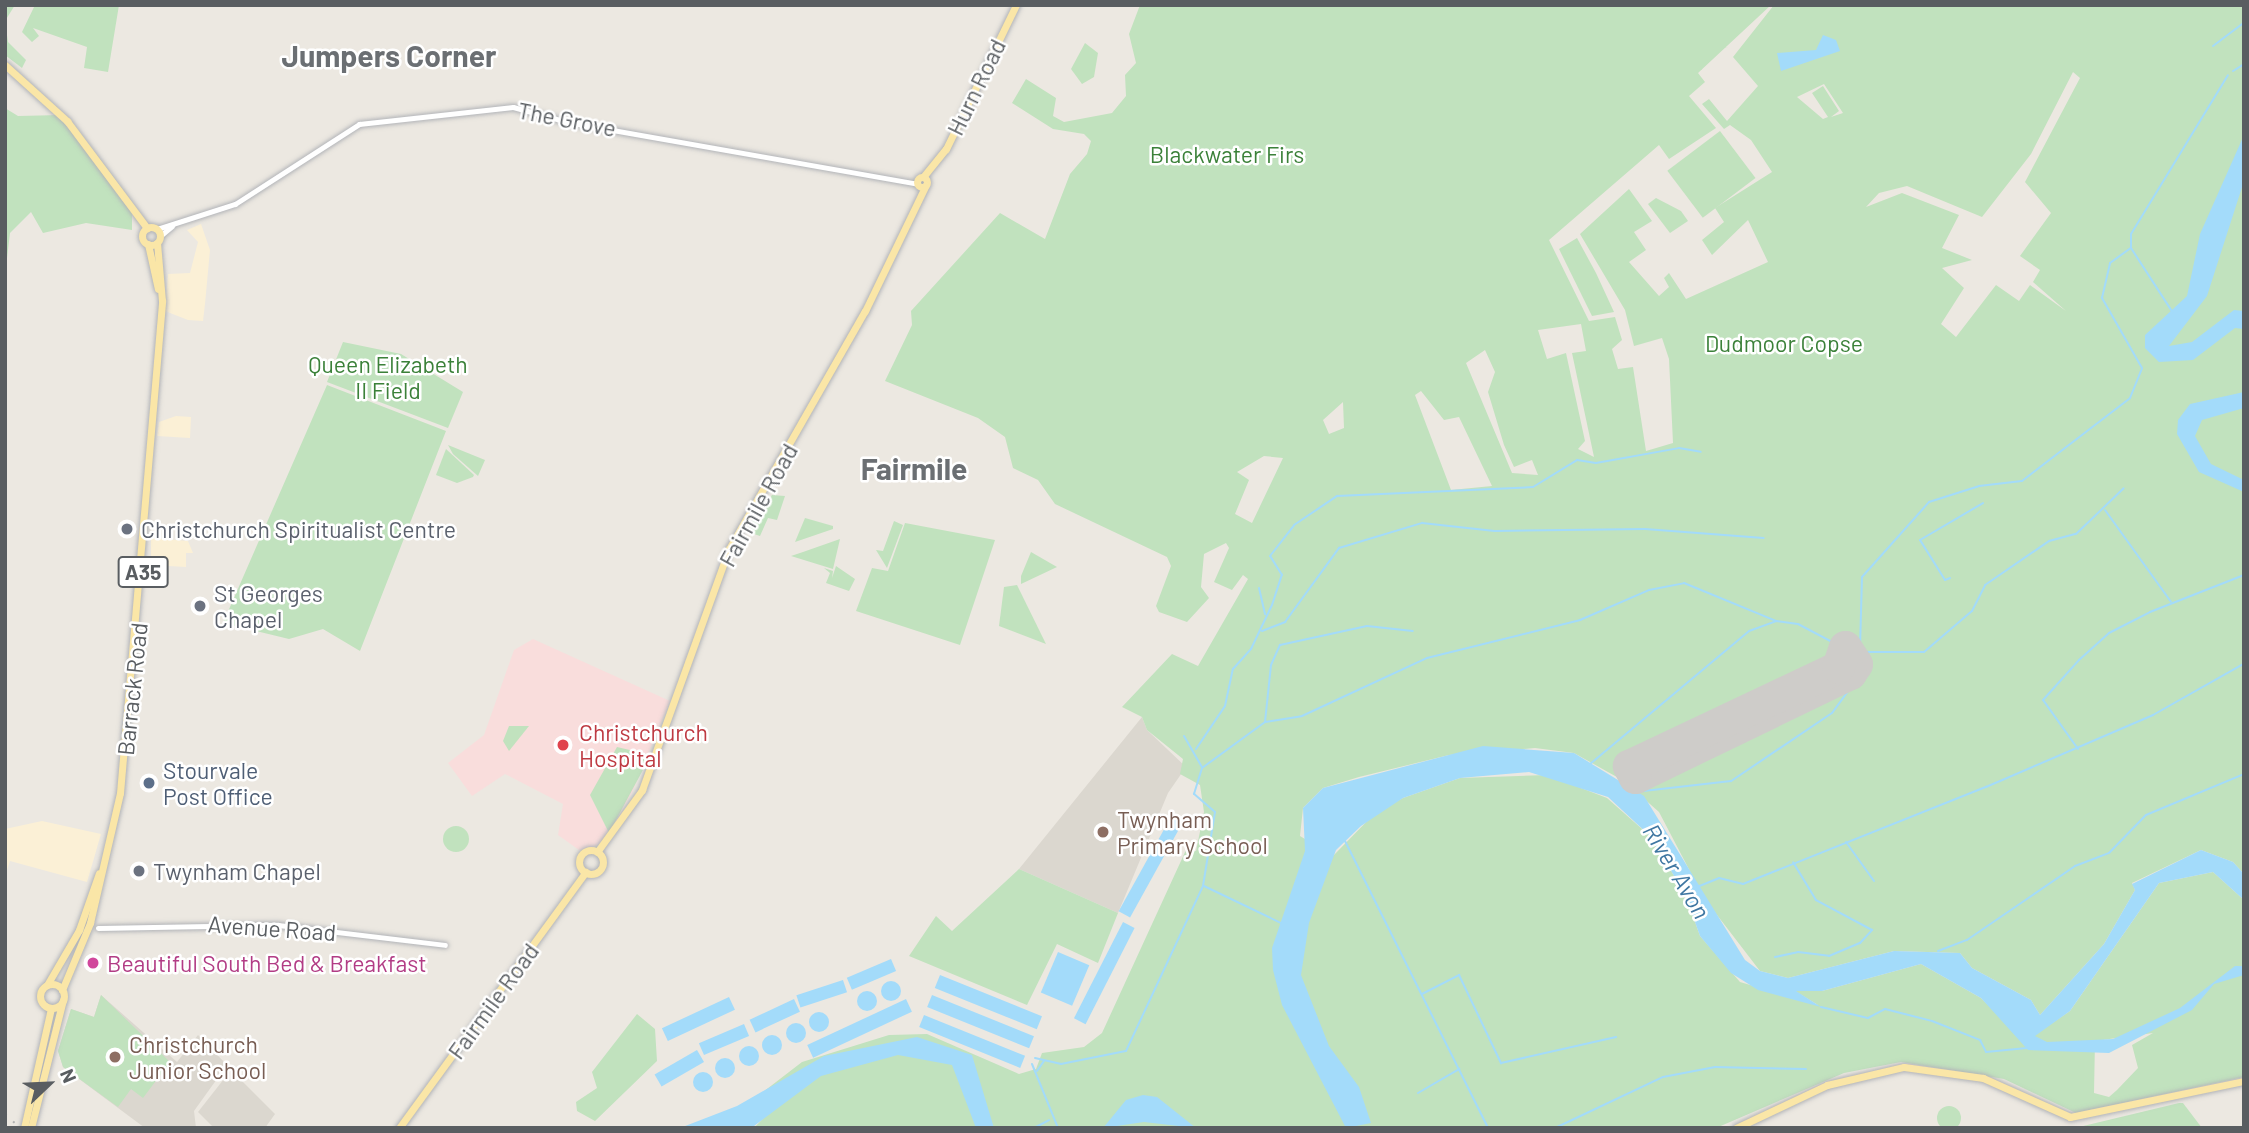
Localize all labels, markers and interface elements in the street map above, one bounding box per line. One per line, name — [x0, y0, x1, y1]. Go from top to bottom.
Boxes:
street label: Hurn Road — [941, 34, 1011, 140]
district label: Jumpers Corner — [281, 37, 497, 73]
street label: The Grove — [516, 96, 618, 142]
park label: Blackwater Firs — [1150, 140, 1304, 168]
park label: Dudmoor Copse — [1705, 329, 1863, 357]
park label: Queen Elizabeth II Field — [308, 350, 468, 404]
street label: Fairmile Road — [713, 439, 803, 571]
district label: Fairmile — [861, 450, 967, 486]
place label: Christchurch Spiritualist Centre — [141, 515, 456, 543]
marker: Christchurch Spiritualist Centre — [119, 521, 135, 537]
road number: A35 — [117, 554, 169, 590]
place label: St Georges Chapel — [214, 579, 323, 633]
marker: St Georges Chapel — [192, 598, 208, 614]
street label: Barrack Road — [111, 621, 153, 757]
place label: Christchurch Hospital — [579, 718, 708, 772]
marker: Christchurch Hospital — [553, 735, 573, 755]
place label: Stourvale Post Office — [163, 756, 273, 810]
marker: Stourvale Post Office — [141, 775, 157, 791]
place label: Twynham Primary School — [1117, 805, 1268, 859]
water label: River Avon — [1637, 818, 1717, 924]
marker: Twynham Primary School — [1095, 824, 1111, 840]
place label: Twynham Chapel — [153, 857, 321, 885]
marker: Twynham Chapel — [131, 863, 147, 879]
street label: Avenue Road — [207, 910, 337, 946]
street label: Fairmile Road — [442, 938, 544, 1064]
place label: Beautiful South Bed & Breakfast — [107, 949, 427, 977]
marker: Beautiful South Bed & Breakfast — [85, 955, 101, 971]
place label: Christchurch Junior School — [129, 1030, 266, 1084]
north arrow — [14, 1049, 84, 1119]
marker: Christchurch Junior School — [107, 1049, 123, 1065]
text: N — [56, 1065, 82, 1086]

